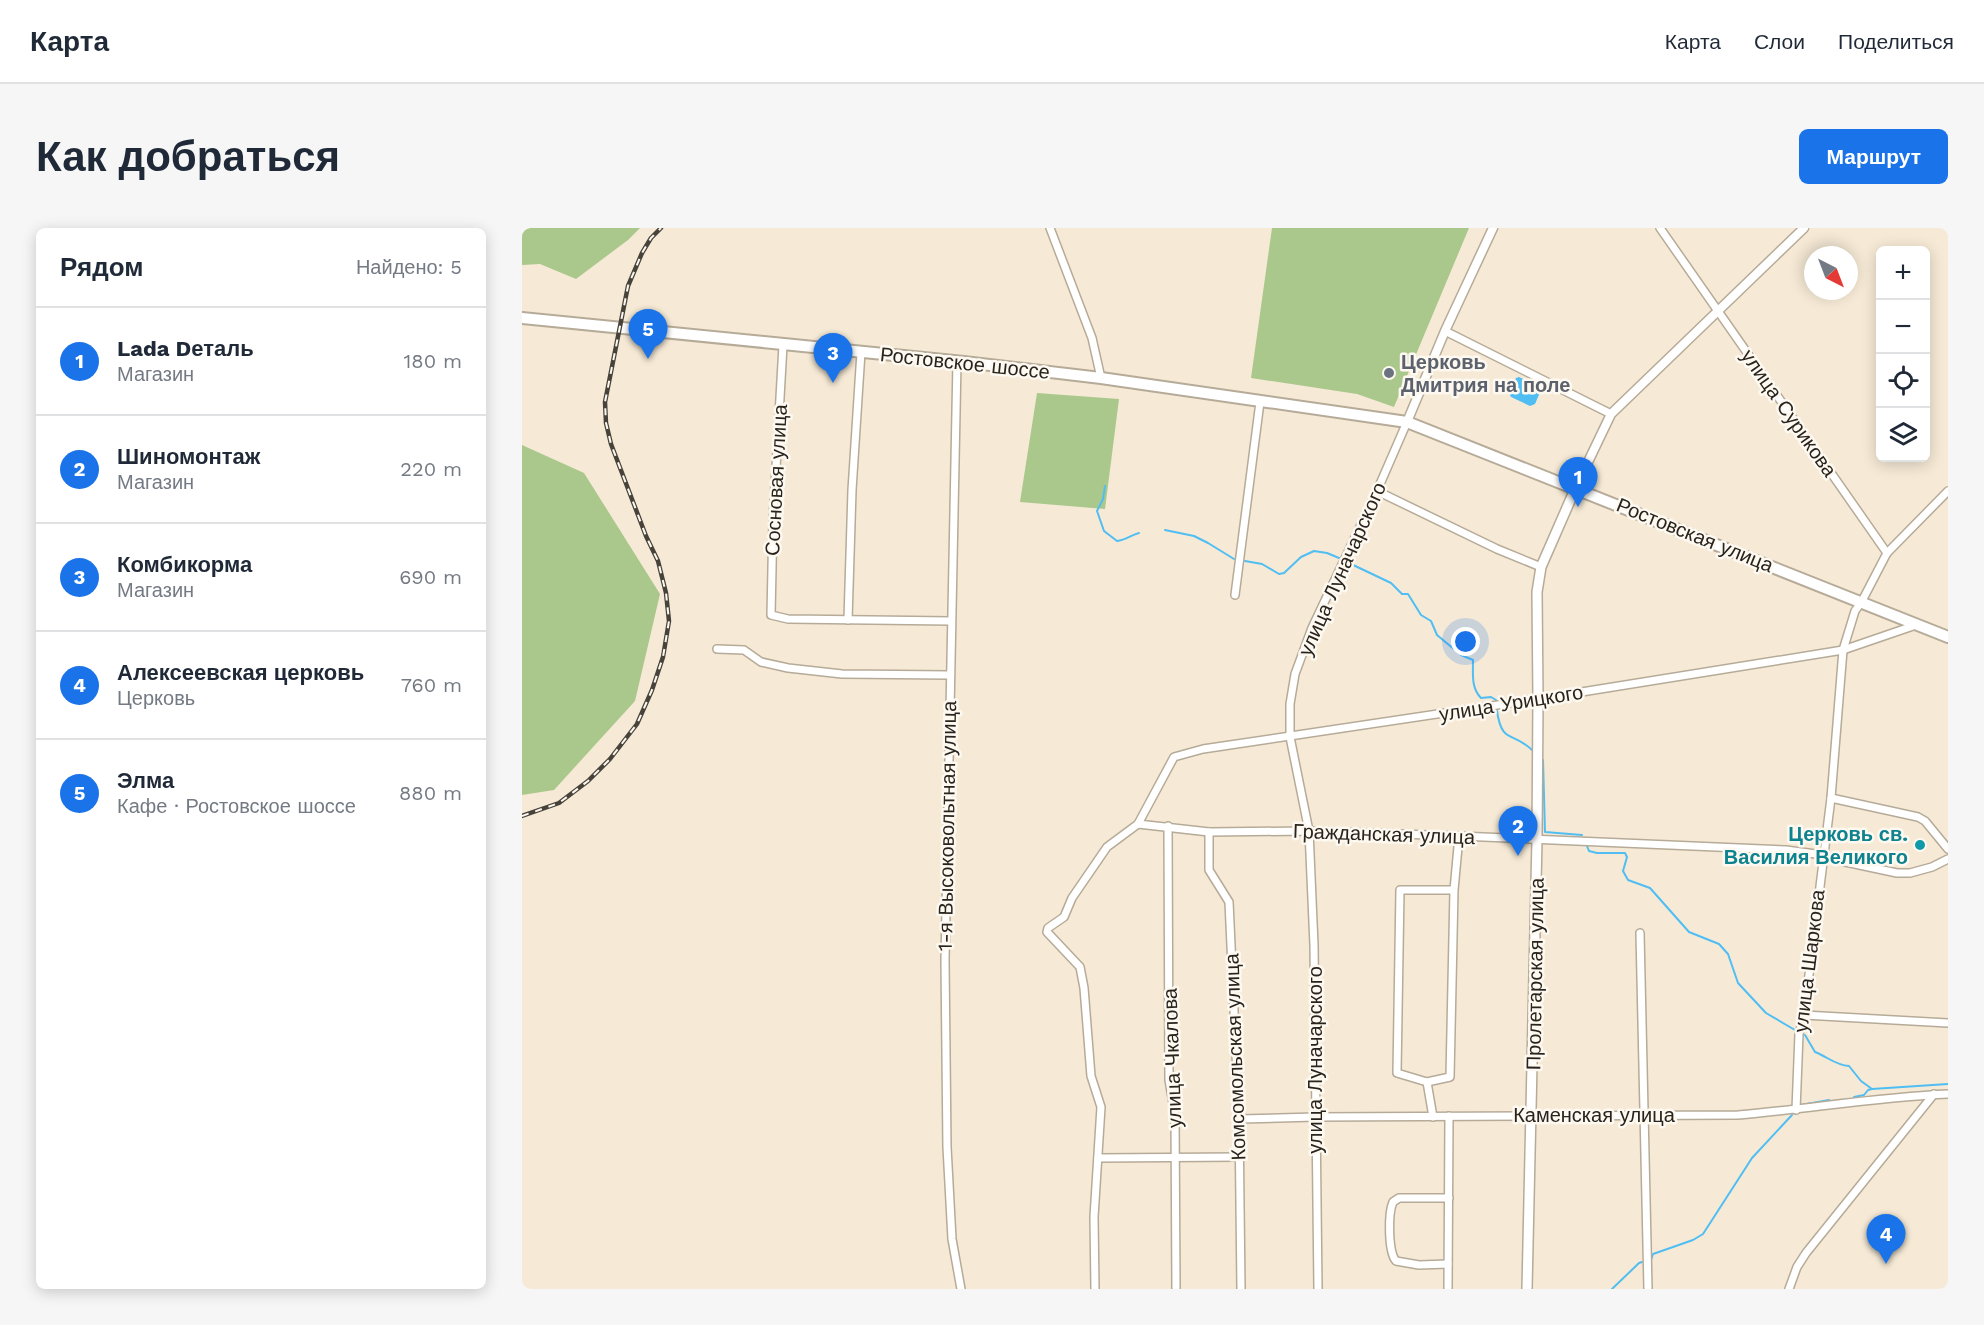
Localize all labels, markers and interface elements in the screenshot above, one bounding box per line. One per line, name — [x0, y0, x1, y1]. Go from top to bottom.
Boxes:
text: Карта — [30, 25, 109, 58]
text: Карта — [1665, 29, 1721, 54]
text: Слои — [1754, 29, 1805, 54]
text: Поделиться — [1838, 29, 1954, 54]
button: Маршрут — [1799, 129, 1948, 184]
text: Как добраться — [36, 132, 340, 181]
north arrow — [1804, 246, 1858, 300]
map controls — [1876, 246, 1930, 462]
button: + — [1876, 246, 1930, 300]
text: Рядом — [60, 252, 143, 282]
text: Найдено: 5 — [356, 255, 462, 279]
button: − — [1876, 300, 1930, 354]
pin: 5 — [628, 310, 668, 359]
pin: 3 — [814, 334, 852, 383]
text: Lada Dеталь — [117, 336, 254, 361]
street label: Ростовское шоссе — [879, 342, 1051, 384]
street label: улица Сурикова — [1736, 345, 1842, 482]
text: 1 — [75, 349, 84, 373]
text: 180 m — [404, 349, 462, 373]
place label: Церковь Дмитрия на поле — [1401, 350, 1570, 397]
button: locate — [1876, 354, 1930, 408]
text: Магазин — [117, 362, 194, 386]
marker: Церковь Дмитрия на поле — [1382, 366, 1396, 380]
street label: Сосновая улица — [760, 403, 792, 556]
button: layers — [1876, 408, 1930, 462]
text: Шиномонтаж — [117, 444, 260, 469]
text: 2 — [74, 457, 85, 481]
text: 220 m — [400, 457, 462, 481]
pin: 1 — [1558, 458, 1598, 507]
text: Магазин — [117, 470, 194, 494]
street label: улица Луначарского — [1293, 478, 1391, 660]
street label: Ростовская улица — [1613, 493, 1778, 578]
text: Комбикорма — [117, 552, 252, 577]
text: 3 — [74, 565, 85, 589]
text: 690 m — [399, 565, 462, 589]
text: Магазин — [117, 578, 194, 602]
your location — [1451, 627, 1480, 656]
text: Алексеевская церковь — [117, 660, 364, 685]
text: 4 — [73, 673, 86, 697]
text: 760 m — [401, 673, 462, 697]
street label: улица Урицкого — [1437, 680, 1585, 726]
text: Церковь — [117, 686, 195, 710]
street label: 1-я Высоковольтная улица — [933, 700, 961, 951]
text: Элма — [117, 768, 174, 793]
text: 5 — [74, 781, 85, 805]
text: 880 m — [399, 781, 462, 805]
text: Кафе · Ростовское шоссе — [117, 794, 356, 818]
pin: 2 — [1498, 806, 1538, 856]
street label: Гражданская улица — [1293, 819, 1476, 849]
place label: Церковь св. Василия Великого — [1724, 822, 1908, 869]
marker: Церковь св. Василия Великого — [1913, 838, 1927, 852]
street label: Пролетарская улица — [1521, 877, 1549, 1070]
street label: улица Шаркова — [1788, 887, 1830, 1034]
street label: Комсомольская улица — [1219, 952, 1251, 1161]
street label: улица Луначарского — [1303, 966, 1327, 1154]
street label: улица Чкалова — [1158, 987, 1186, 1128]
street label: Каменская улица — [1513, 1103, 1676, 1127]
pin: 4 — [1866, 1214, 1906, 1264]

